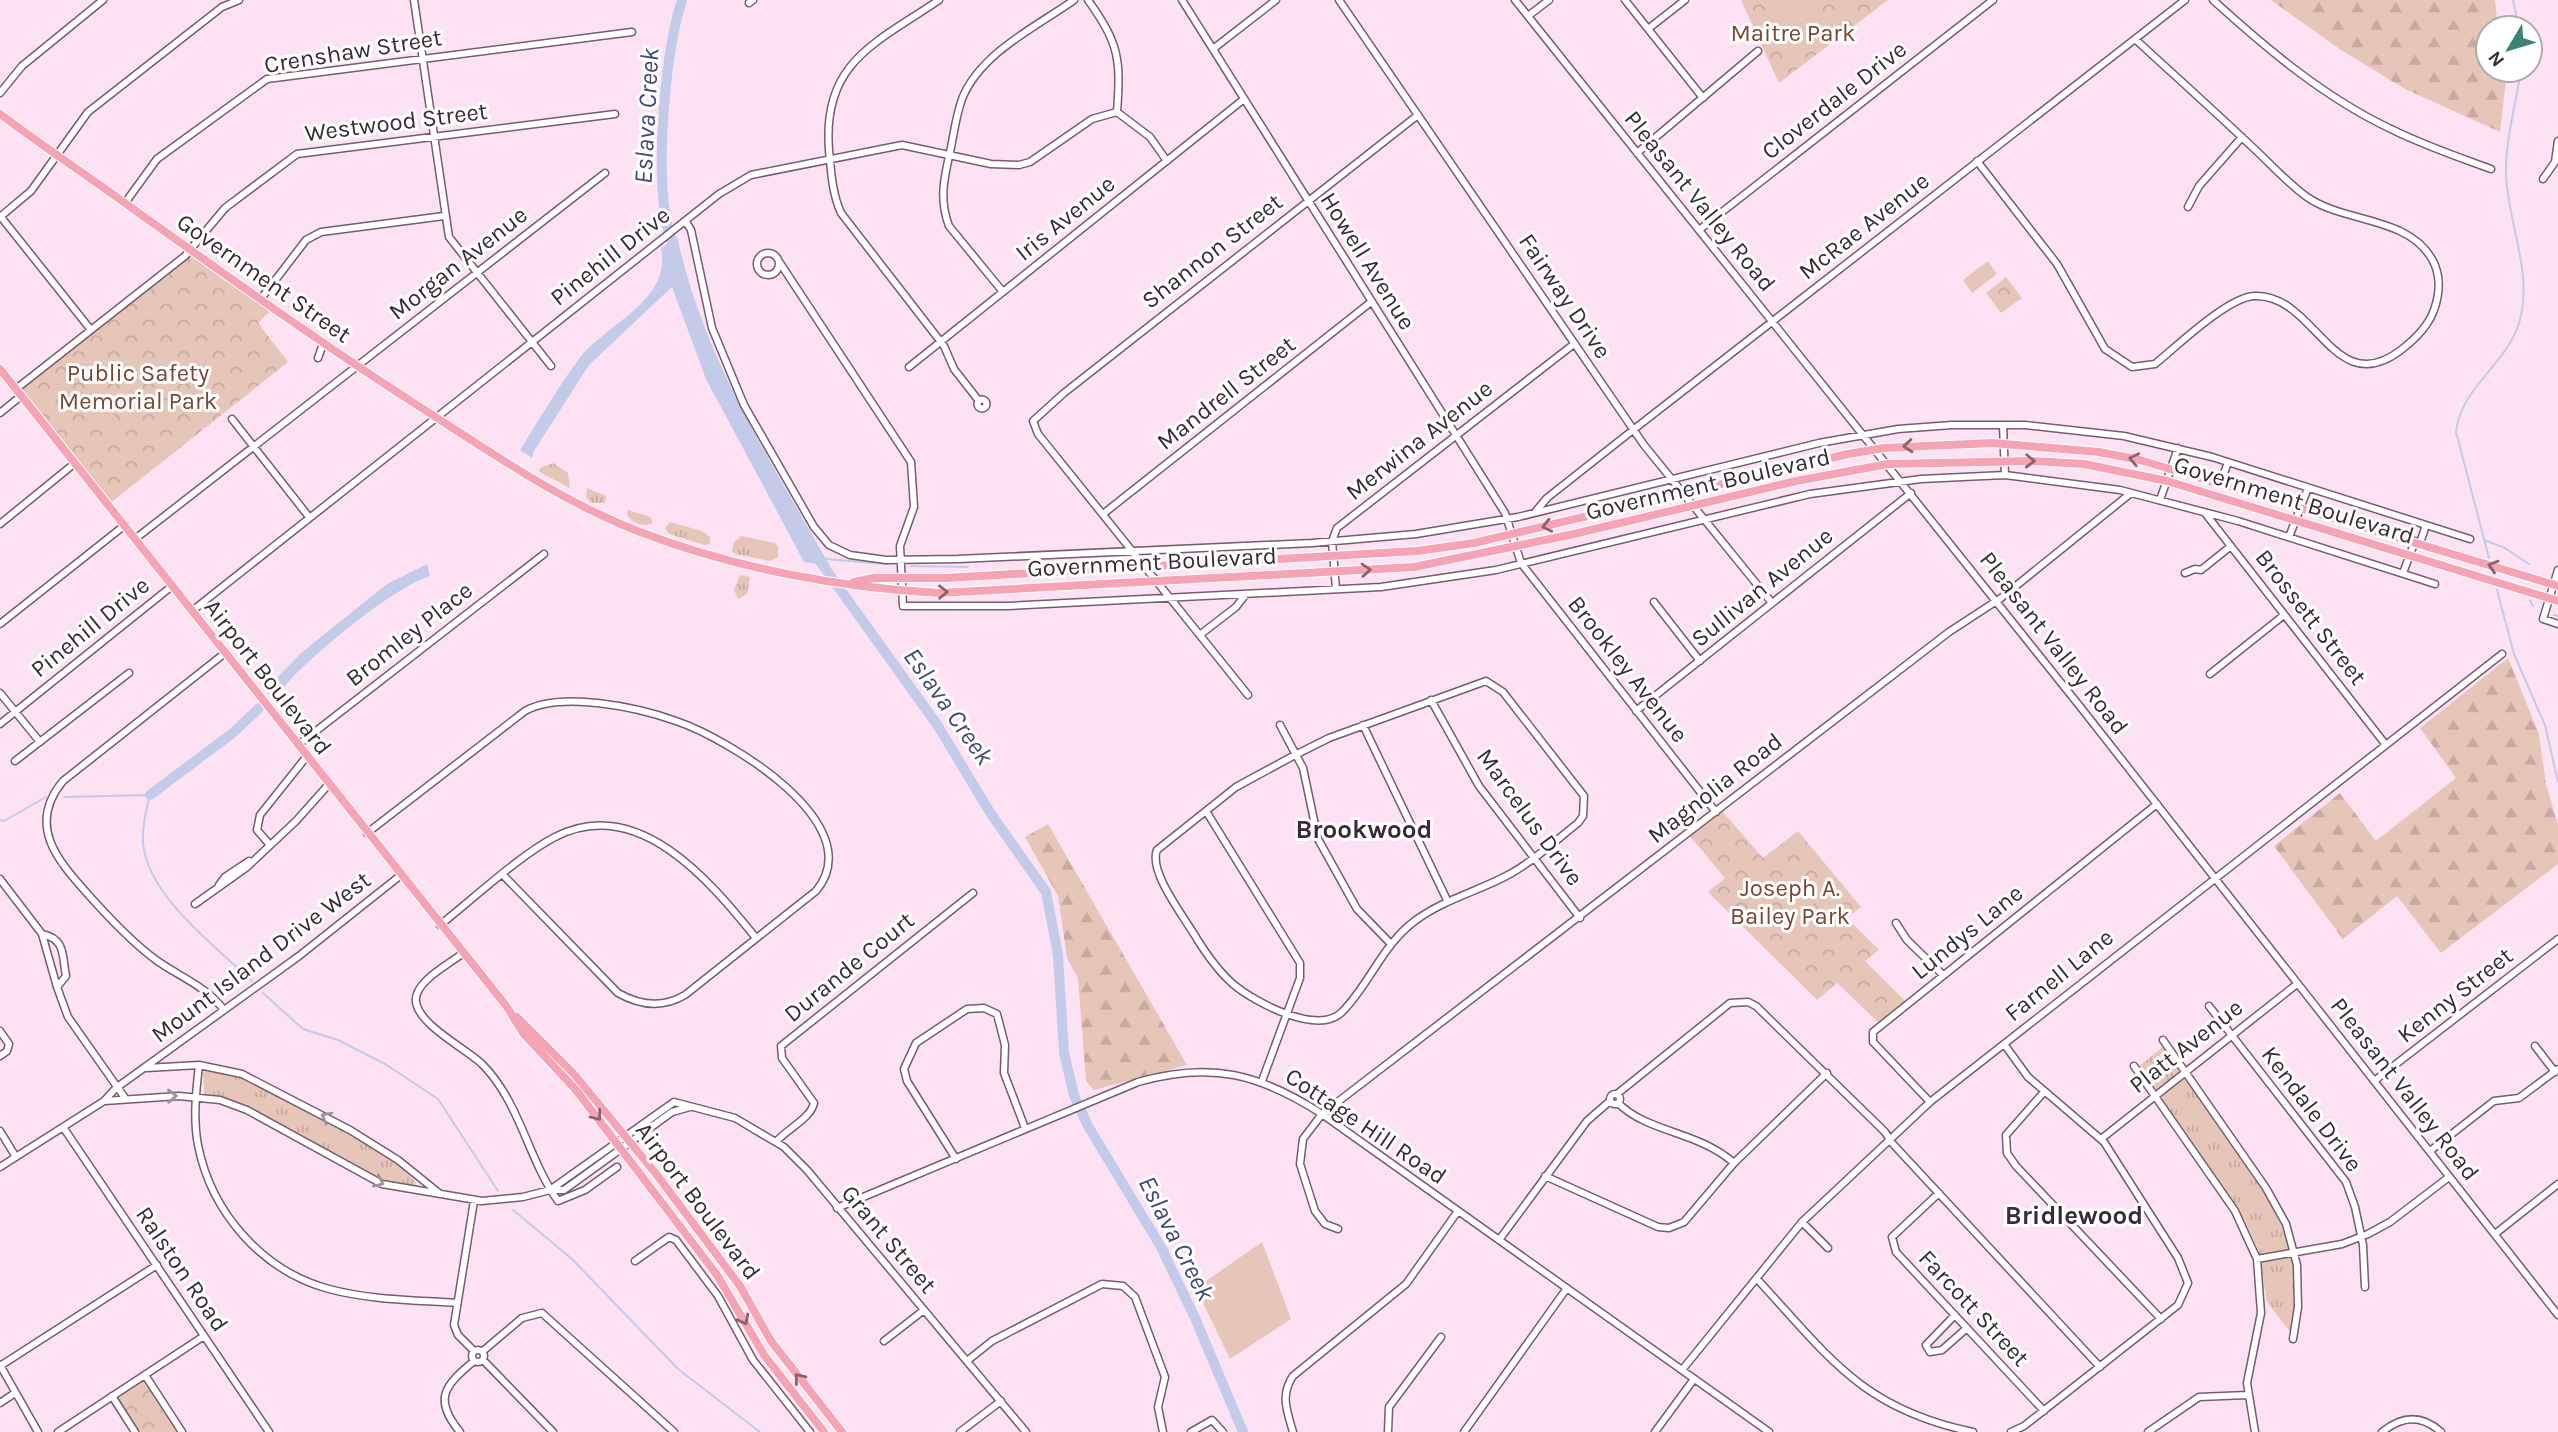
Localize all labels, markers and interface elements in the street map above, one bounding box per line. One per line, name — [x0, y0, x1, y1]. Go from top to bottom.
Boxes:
north arrow — [2474, 14, 2544, 84]
park label: Maitre Park — [1730, 19, 1856, 47]
street label: Crenshaw Street — [262, 23, 444, 79]
street label: Cloverdale Drive — [1756, 35, 1912, 165]
water label: Eslava Creek — [627, 46, 666, 185]
text: N — [2484, 47, 2509, 71]
street label: Westwood Street — [303, 97, 489, 147]
street label: Pleasant Valley Road — [1619, 105, 1781, 297]
street label: McRae Avenue — [1793, 166, 1935, 286]
street label: Iris Avenue — [1010, 169, 1120, 267]
street label: Howell Avenue — [1315, 187, 1421, 335]
street label: Shannon Street — [1136, 188, 1288, 314]
street label: Morgan Avenue — [383, 200, 533, 326]
street label: Pinehill Drive — [545, 201, 675, 311]
street label: Government Street — [172, 207, 356, 349]
street label: Fairway Drive — [1513, 228, 1617, 364]
street label: Mandrell Street — [1151, 330, 1301, 456]
park label: Public Safety Memorial Park — [59, 359, 217, 415]
street label: Merwina Avenue — [1340, 374, 1498, 506]
one-way arrow — [1902, 438, 1913, 453]
street label: Government Boulevard — [1583, 442, 1833, 526]
street label: Government Boulevard — [2170, 450, 2418, 550]
one-way arrow — [2025, 453, 2036, 469]
one-way arrow — [2128, 453, 2140, 467]
one-way arrow — [1541, 518, 1553, 532]
street label: Sullivan Avenue — [1686, 521, 1838, 653]
street label: Government Boulevard — [1026, 541, 1278, 583]
street label: Brossett Street — [2250, 544, 2372, 690]
street label: Pleasant Valley Road — [1974, 546, 2134, 740]
one-way arrow — [2487, 560, 2500, 574]
one-way arrow — [1360, 563, 1371, 578]
street label: Pinehill Drive — [25, 571, 155, 683]
street label: Bromley Place — [340, 576, 478, 692]
one-way arrow — [938, 584, 949, 600]
street label: Brookley Avenue — [1562, 590, 1694, 748]
street label: Airport Boulevard — [198, 594, 338, 760]
water label: Eslava Creek — [897, 642, 1001, 772]
street label: Magnolia Road — [1642, 727, 1788, 849]
street label: Marcelus Drive — [1471, 743, 1589, 891]
district label: Brookwood — [1296, 814, 1432, 845]
street label: Mount Island Drive West — [146, 865, 376, 1049]
park label: Joseph A. Bailey Park — [1730, 874, 1850, 930]
street label: Lundys Lane — [1906, 879, 2028, 985]
street label: Durande Court — [778, 906, 920, 1028]
street label: Farnell Lane — [1999, 923, 2119, 1027]
street label: Kenny Street — [2392, 941, 2518, 1049]
street label: Pleasant Valley Road — [2325, 992, 2485, 1186]
street label: Platt Avenue — [2124, 993, 2248, 1099]
street label: Kendale Drive — [2256, 1041, 2368, 1177]
street label: Cottage Hill Road — [1280, 1062, 1452, 1190]
one-way arrow — [166, 1089, 177, 1104]
one-way arrow — [589, 1108, 601, 1121]
one-way arrow — [321, 1112, 333, 1125]
street label: Airport Boulevard — [630, 1117, 766, 1285]
water label: Eslava Creek — [1132, 1171, 1222, 1307]
one-way arrow — [372, 1174, 384, 1188]
street label: Grant Street — [836, 1179, 942, 1299]
district label: Bridlewood — [2005, 1200, 2143, 1231]
street label: Ralston Road — [130, 1201, 234, 1337]
street label: Farcott Street — [1913, 1244, 2035, 1372]
one-way arrow — [736, 1313, 750, 1326]
one-way arrow — [795, 1374, 808, 1386]

